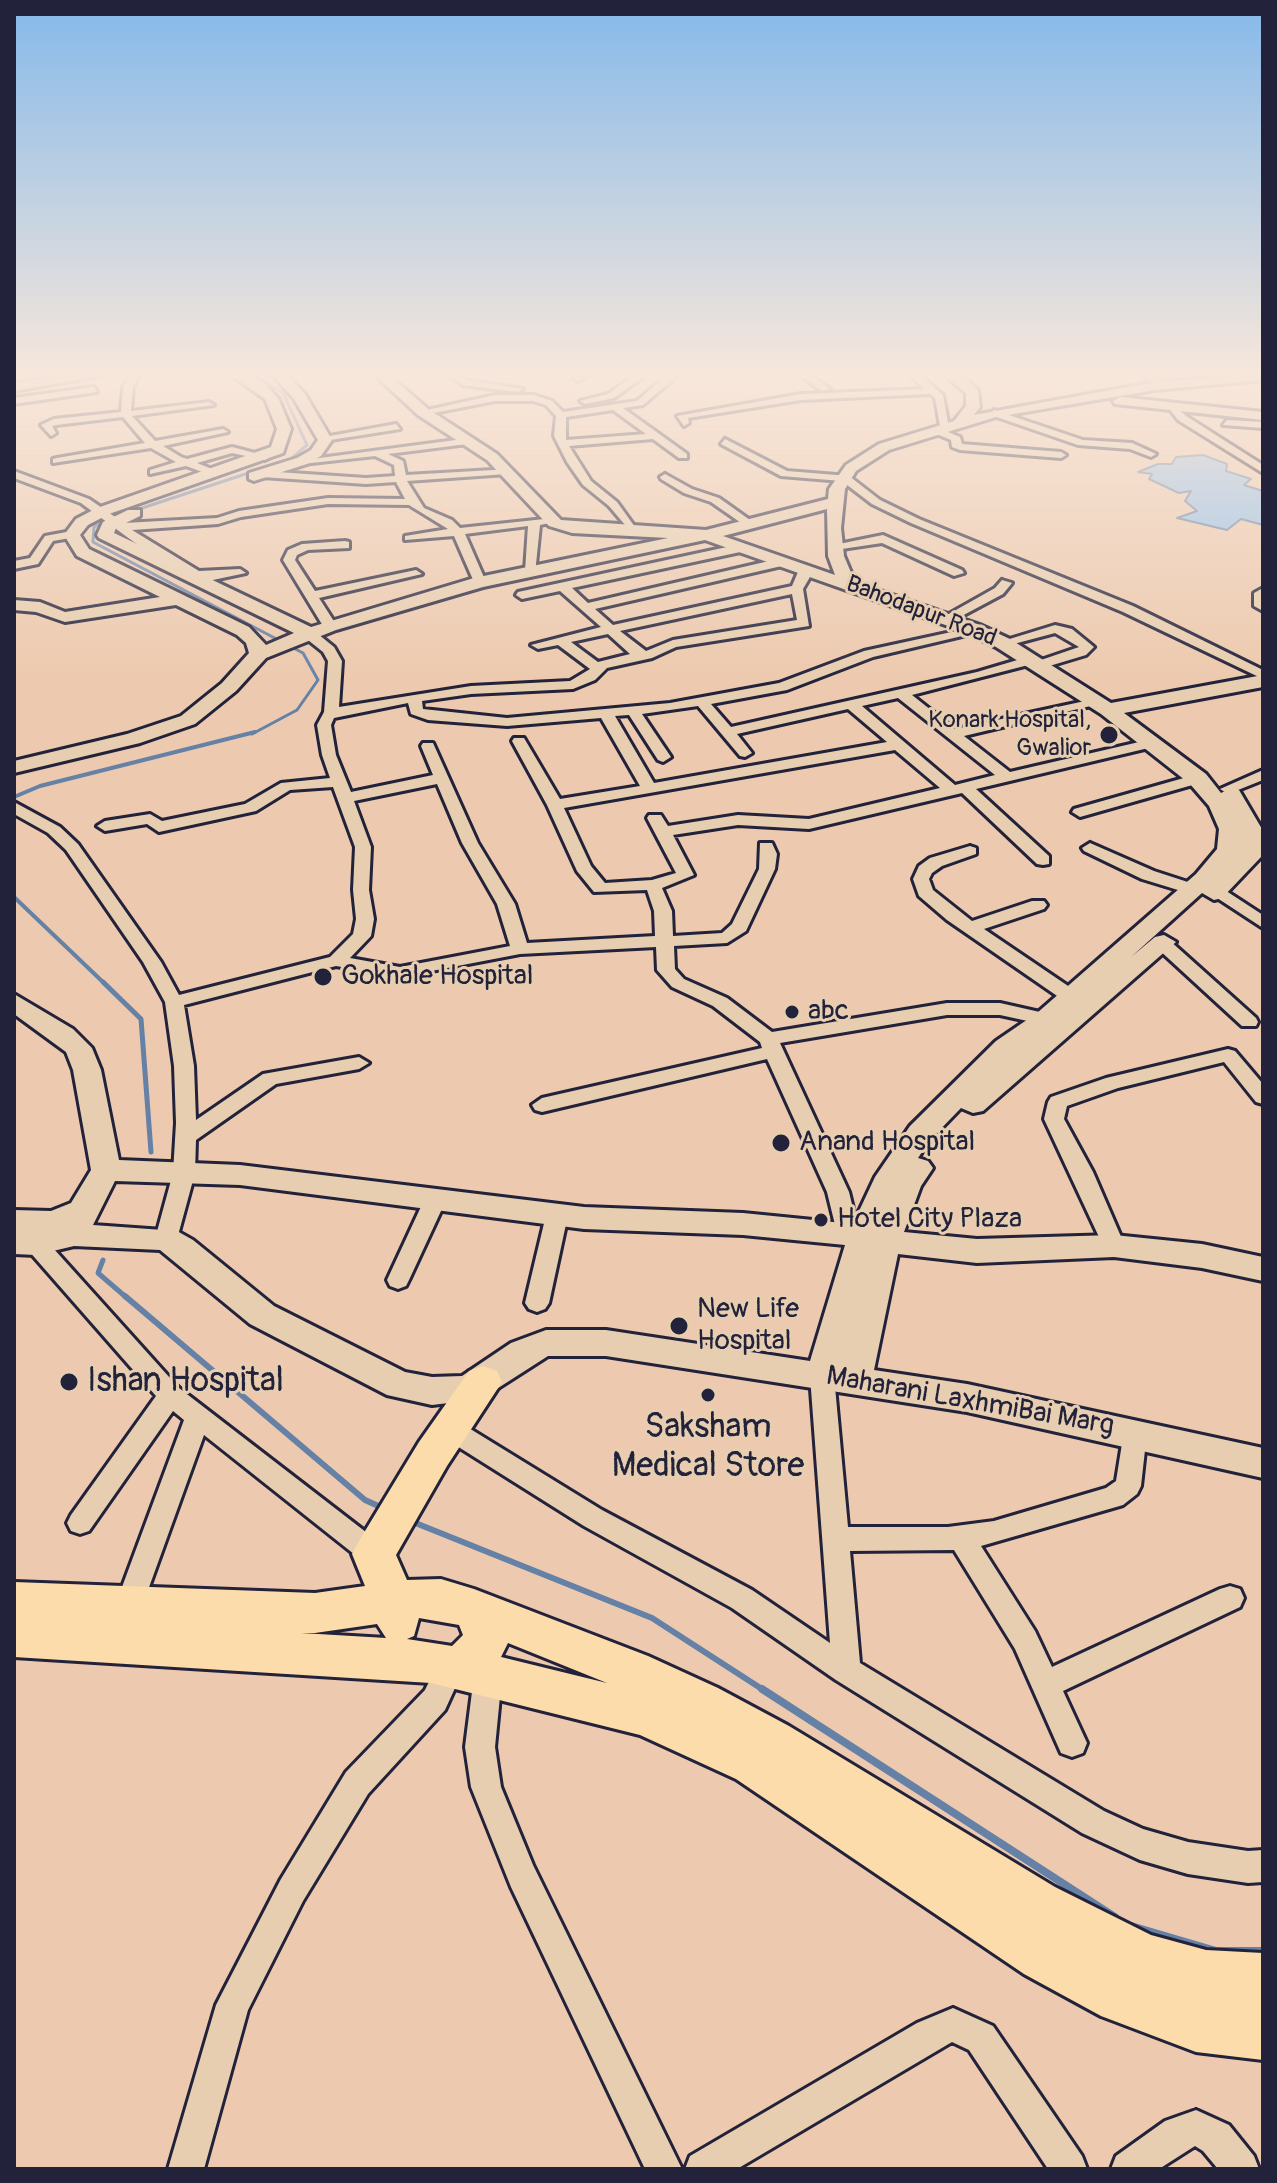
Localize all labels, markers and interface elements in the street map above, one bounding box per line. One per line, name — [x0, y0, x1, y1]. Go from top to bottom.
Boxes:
street label: Bahodapur Road — [842, 570, 1000, 654]
place label: Konark Hospital, Gwalior — [928, 707, 1091, 763]
marker: Konark Hospital, Gwalior — [1098, 724, 1120, 746]
place label: Gokhale Hospital — [341, 960, 533, 994]
marker: Gokhale Hospital — [312, 966, 334, 988]
place label: abc — [808, 995, 849, 1029]
marker: abc — [783, 1003, 801, 1021]
place label: Anand Hospital — [799, 1126, 975, 1160]
marker: Anand Hospital — [770, 1132, 792, 1154]
place label: Hotel City Plaza — [837, 1203, 1022, 1237]
marker: Hotel City Plaza — [812, 1211, 830, 1229]
place label: New Life Hospital — [697, 1293, 799, 1359]
marker: New Life Hospital — [668, 1315, 690, 1337]
street label: Maharani LaxhmiBai Marg — [824, 1360, 1116, 1444]
place label: Ishan Hospital — [87, 1362, 284, 1402]
marker: Ishan Hospital — [58, 1371, 80, 1393]
marker: Saksham Medical Store — [699, 1386, 717, 1404]
place label: Saksham Medical Store — [612, 1408, 804, 1488]

